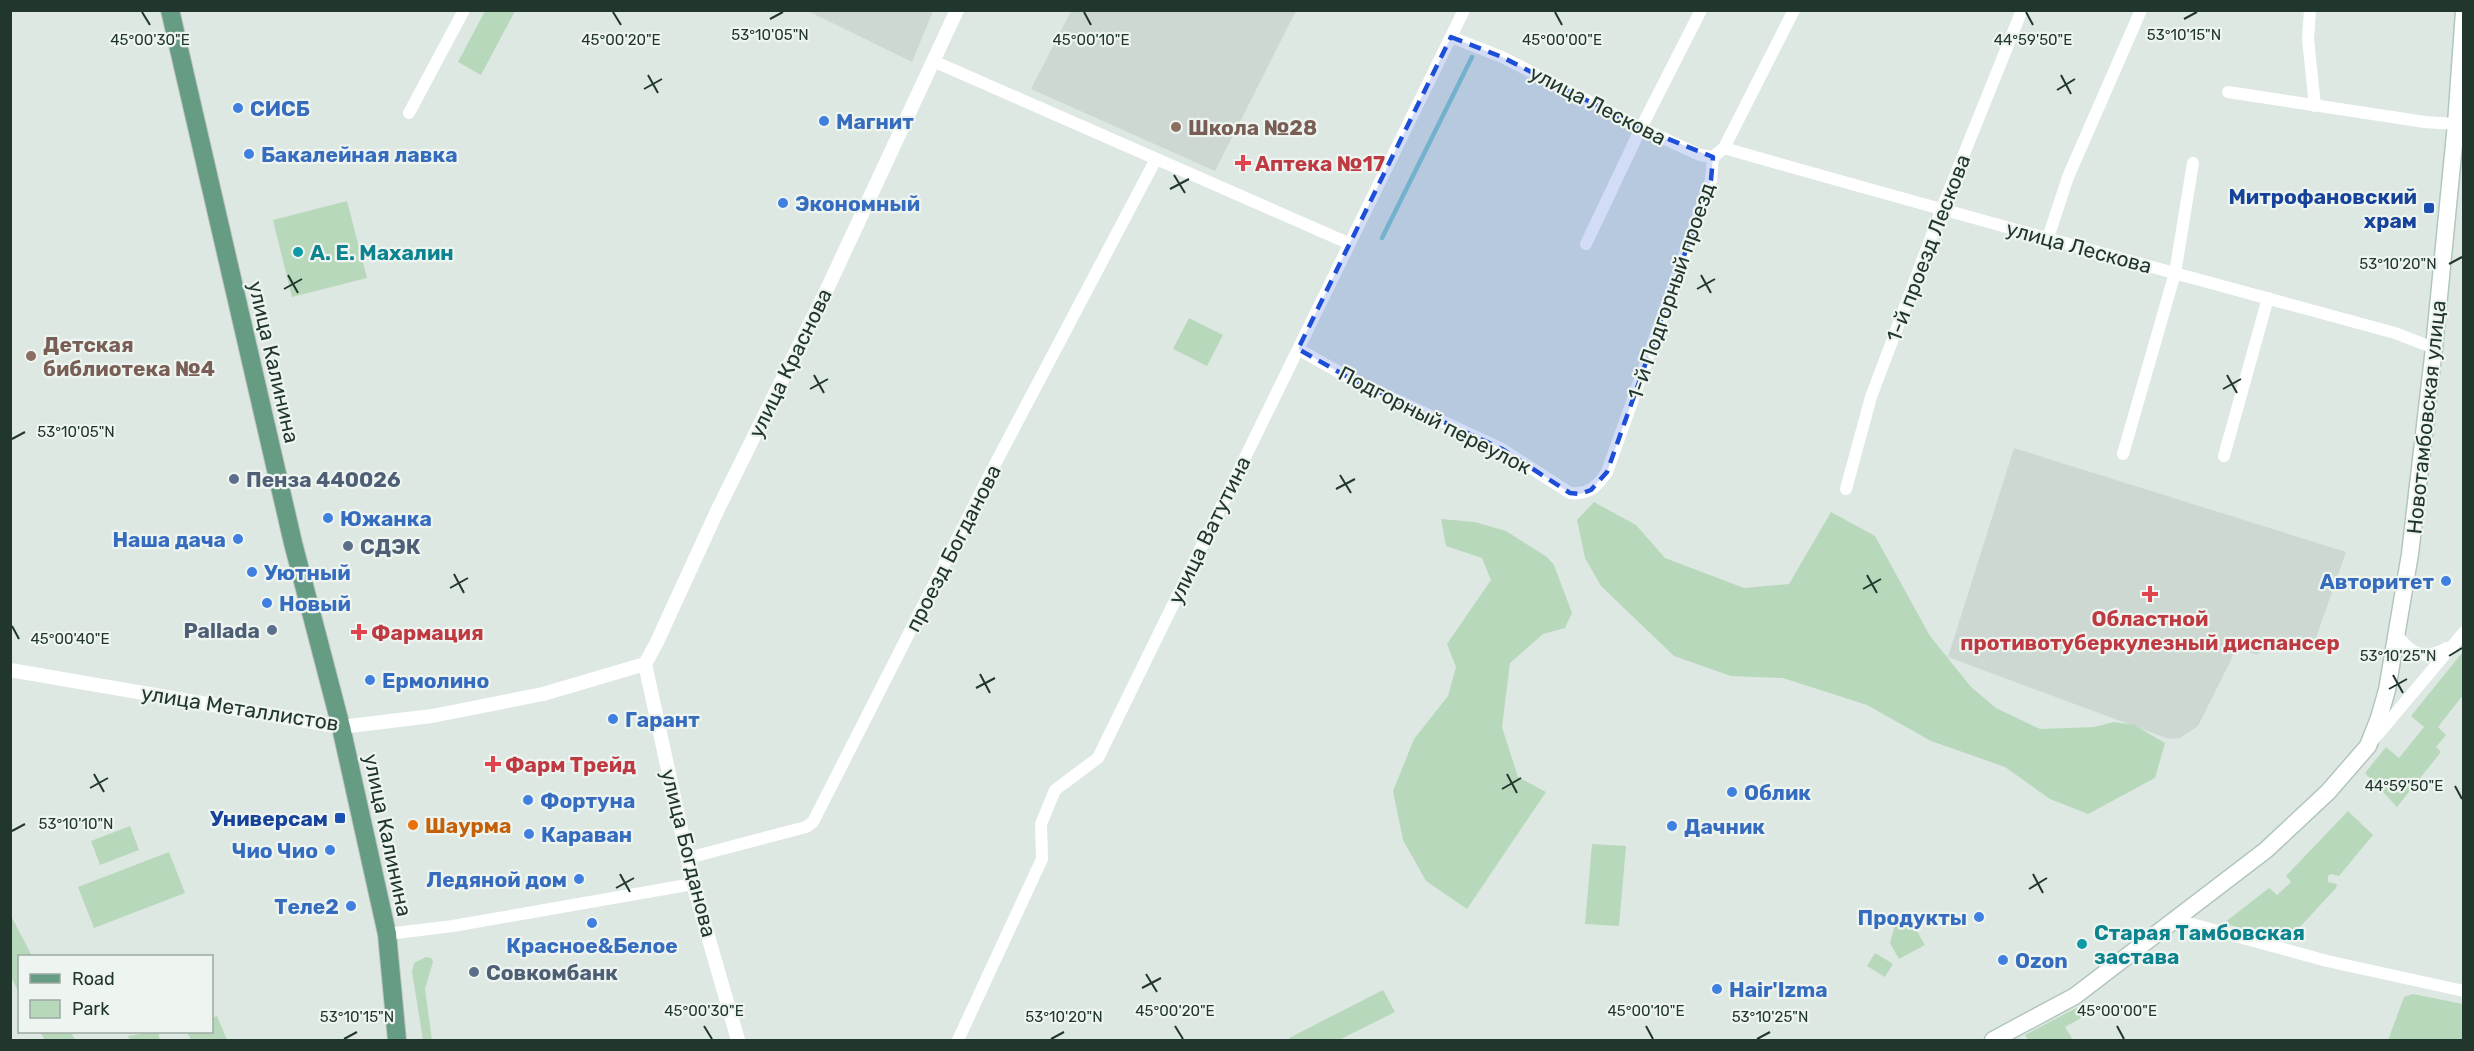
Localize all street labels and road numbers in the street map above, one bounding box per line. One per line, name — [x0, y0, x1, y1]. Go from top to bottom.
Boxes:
street label: улица Лескова — [1526, 60, 1670, 150]
street label: 1-й проезд Лескова — [1881, 151, 1975, 345]
street label: 1-й Подгорный проезд — [1622, 179, 1720, 403]
street label: улица Лескова — [2003, 216, 2155, 278]
street label: улица Калинина — [243, 279, 305, 445]
street label: улица Краснова — [743, 284, 837, 442]
street label: Новотамбовская улица — [2401, 299, 2451, 535]
street label: Подгорный переулок — [1334, 361, 1536, 479]
street label: улица Ватутина — [1162, 452, 1256, 608]
street label: проезд Богданова — [900, 460, 1006, 636]
street label: улица Металлистов — [139, 680, 341, 736]
street label: улица Калинина — [359, 751, 417, 919]
street label: улица Богданова — [656, 766, 722, 940]

